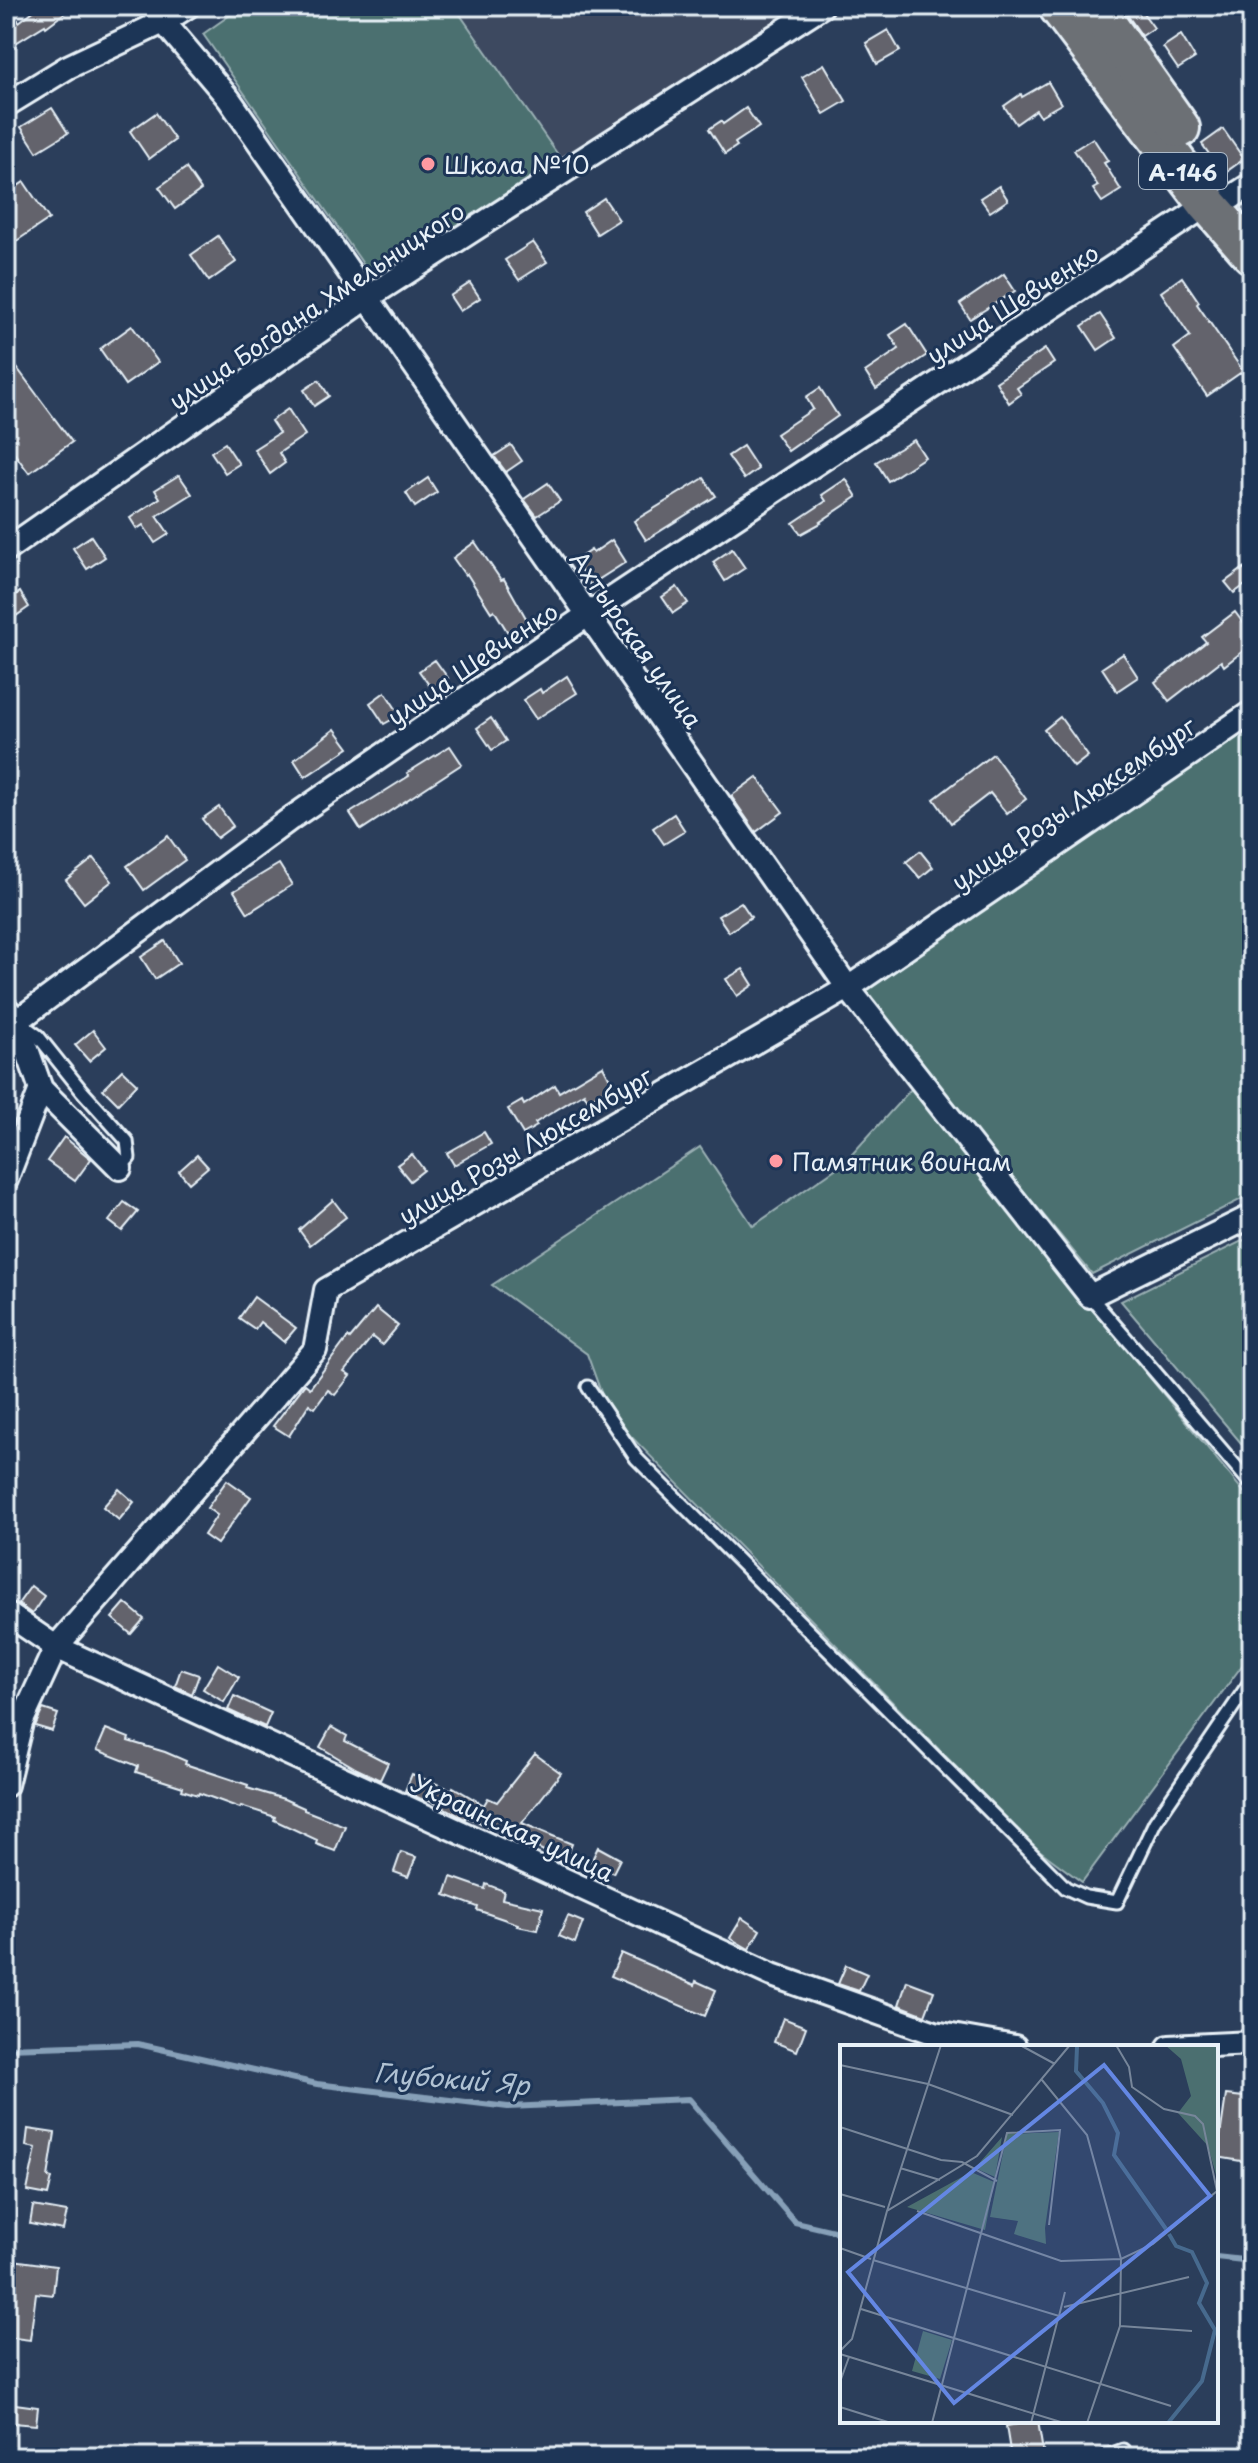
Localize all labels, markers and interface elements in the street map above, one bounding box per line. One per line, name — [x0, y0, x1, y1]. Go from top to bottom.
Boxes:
place label: Школа №10 — [444, 146, 590, 182]
road number: А-146 — [1139, 153, 1227, 189]
marker: Школа №10 — [419, 155, 437, 173]
street label: улица Богдана Хмельницкого — [161, 192, 471, 418]
street label: улица Шевченко — [919, 234, 1105, 372]
street label: Ахтырская улица — [562, 543, 712, 735]
street label: улица Шевченко — [379, 592, 565, 734]
street label: улица Розы Люксембург — [943, 707, 1203, 899]
street label: улица Розы Люксембург — [391, 1057, 659, 1233]
place label: Памятник воинам — [792, 1143, 1012, 1179]
marker: Памятник воинам — [767, 1152, 785, 1170]
street label: Украинская улица — [406, 1764, 620, 1890]
inset map — [840, 2045, 1218, 2423]
water label: Глубокий Яр — [373, 2052, 533, 2104]

